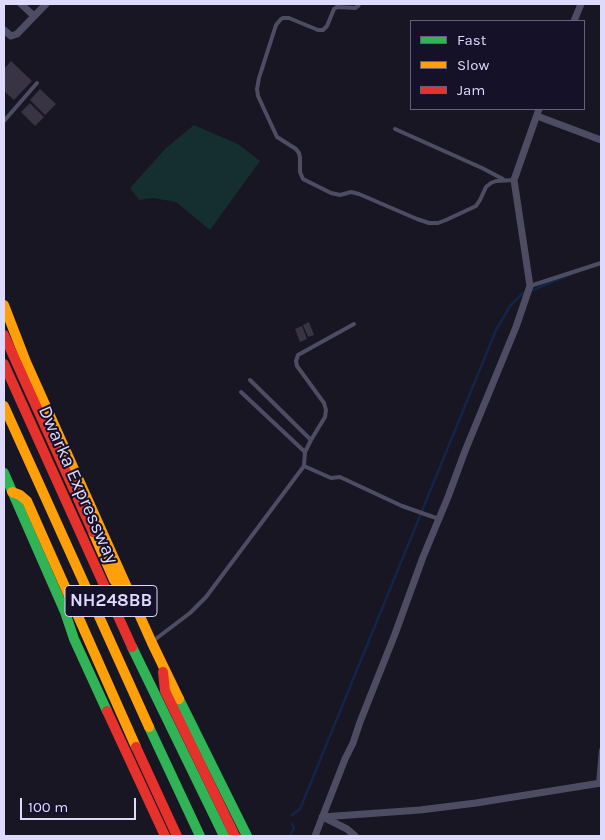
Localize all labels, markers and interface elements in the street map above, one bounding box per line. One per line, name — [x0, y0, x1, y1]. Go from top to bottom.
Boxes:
legend — [410, 20, 585, 110]
text: Fast — [457, 31, 486, 49]
text: Slow — [457, 56, 489, 74]
text: Jam — [457, 81, 485, 99]
street label: Dwarka Expressway — [33, 402, 123, 568]
road number: NH248BB — [65, 586, 157, 616]
scale bar — [22, 788, 139, 820]
text: 100 m — [28, 798, 68, 816]

